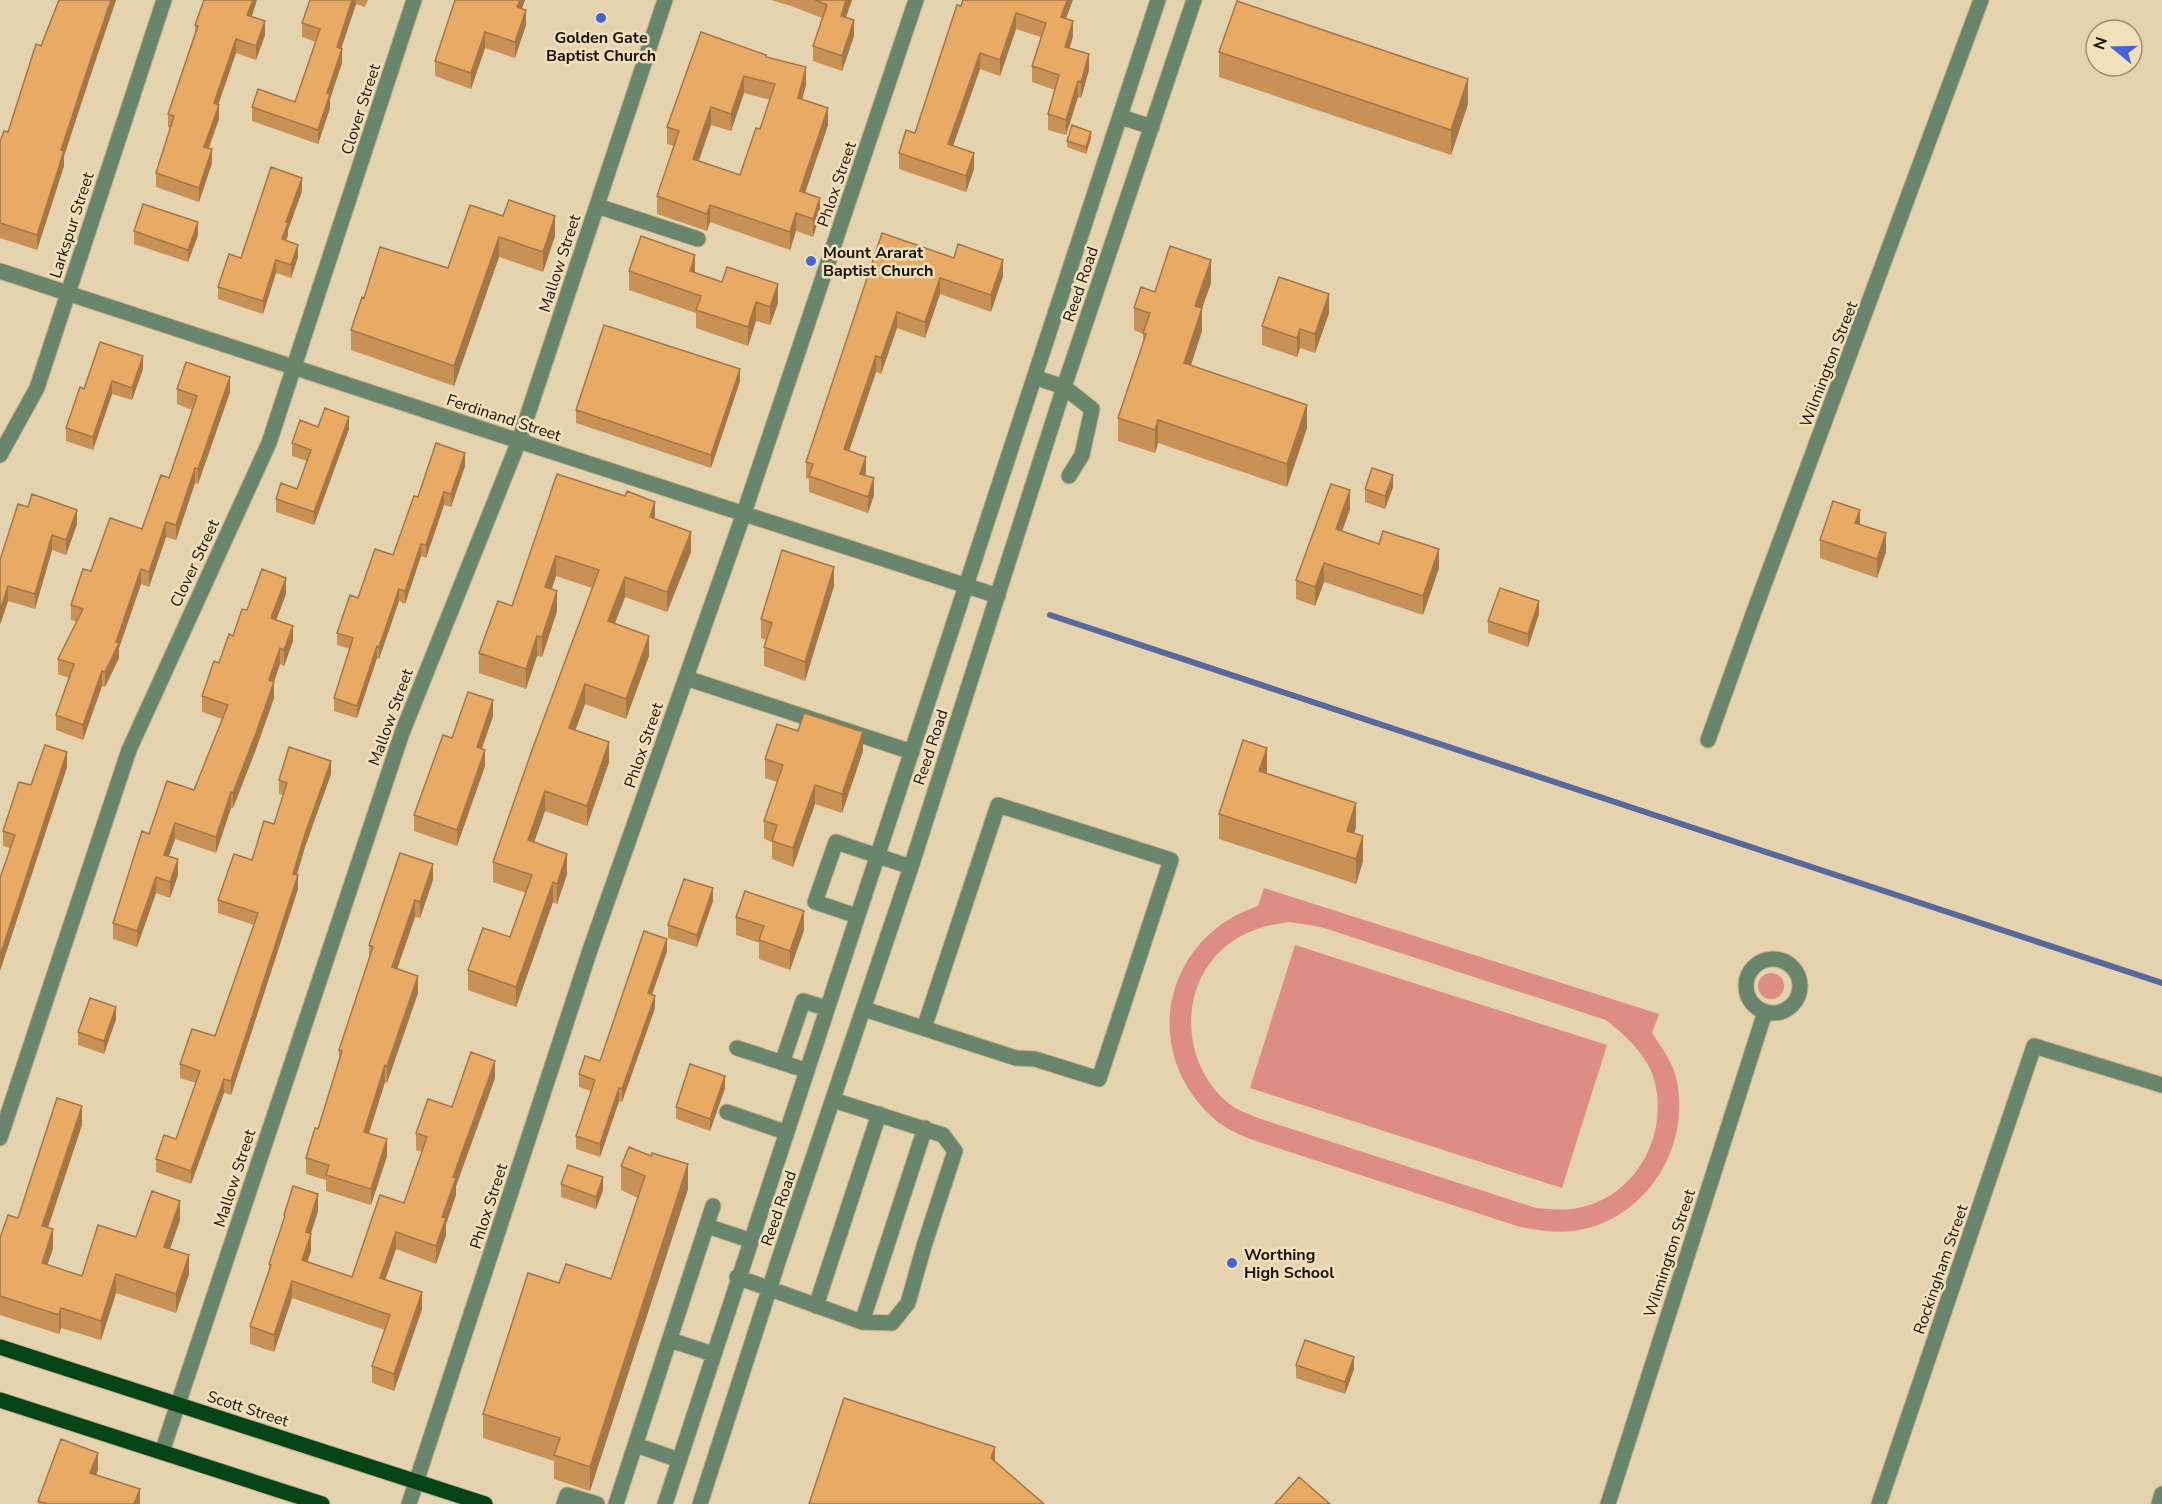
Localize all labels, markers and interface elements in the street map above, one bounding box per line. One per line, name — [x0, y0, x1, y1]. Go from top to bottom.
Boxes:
marker: Golden Gate Baptist Church — [594, 11, 608, 25]
north arrow — [2084, 18, 2144, 78]
place label: Golden Gate Baptist Church — [546, 27, 656, 67]
text: N — [2088, 34, 2113, 53]
street label: Clover Street — [336, 61, 386, 158]
street label: Phlox Street — [812, 138, 862, 230]
street label: Larkspur Street — [44, 169, 100, 281]
street label: Mallow Street — [534, 211, 586, 315]
place label: Mount Ararat Baptist Church — [823, 242, 933, 282]
street label: Reed Road — [1058, 244, 1104, 325]
marker: Mount Ararat Baptist Church — [804, 254, 818, 268]
street label: Wilmington Street — [1795, 298, 1863, 430]
street label: Ferdinand Street — [444, 389, 564, 447]
street label: Clover Street — [165, 516, 225, 611]
street label: Mallow Street — [363, 665, 419, 769]
street label: Phlox Street — [619, 699, 669, 791]
street label: Reed Road — [908, 707, 953, 788]
street label: Mallow Street — [209, 1126, 261, 1230]
street label: Phlox Street — [465, 1160, 513, 1252]
street label: Reed Road — [756, 1168, 802, 1249]
street label: Wilmington Street — [1639, 1186, 1701, 1320]
street label: Rockingham Street — [1908, 1201, 1974, 1337]
place label: Worthing High School — [1244, 1244, 1334, 1284]
marker: Worthing High School — [1225, 1256, 1239, 1270]
street label: Scott Street — [204, 1385, 292, 1433]

